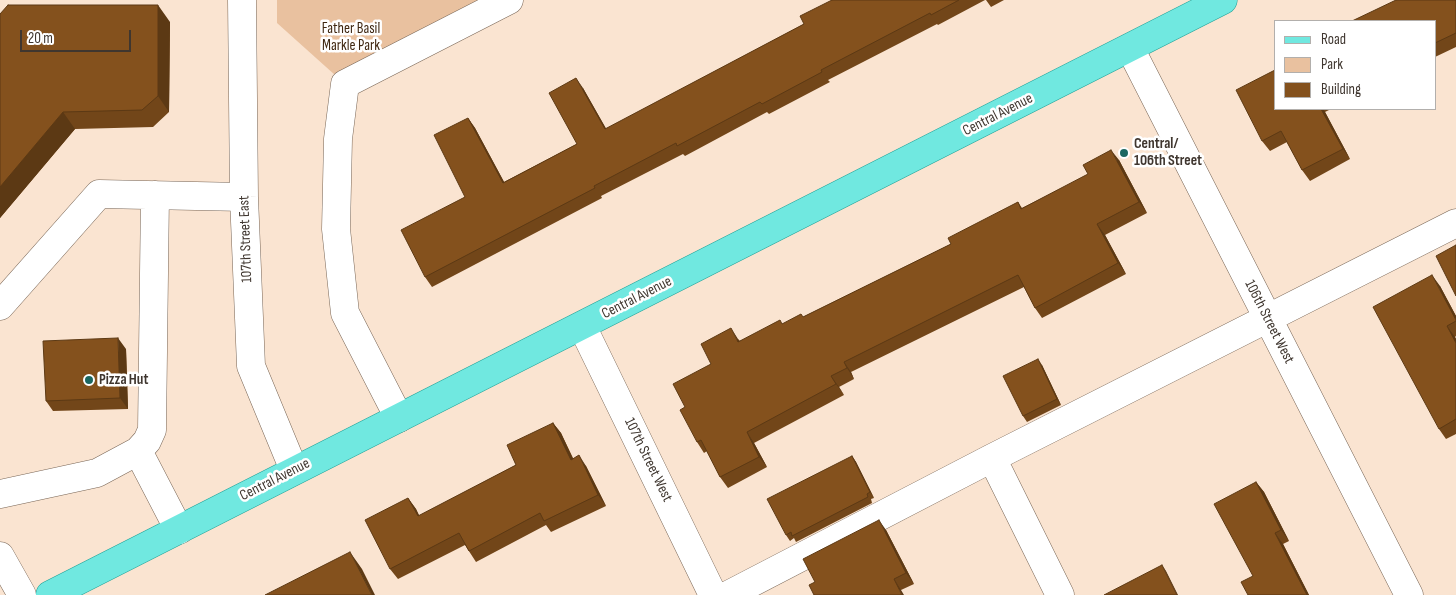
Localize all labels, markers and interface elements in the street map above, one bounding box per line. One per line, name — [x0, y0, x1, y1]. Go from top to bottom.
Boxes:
scale bar — [22, 20, 134, 52]
park label: Father Basil Markle Park — [322, 20, 380, 55]
legend — [1274, 20, 1436, 110]
text: 20 m — [28, 29, 53, 48]
text: Road — [1321, 30, 1346, 49]
text: Park — [1321, 55, 1343, 74]
text: Building — [1321, 80, 1361, 99]
street label: Central Avenue — [960, 90, 1036, 140]
place label: Central/ 106th Street — [1134, 135, 1202, 170]
marker: Central/ 106th Street — [1118, 147, 1130, 159]
street label: 107th Street East — [235, 195, 257, 283]
street label: Central Avenue — [599, 273, 675, 323]
street label: 106th Street West — [1240, 277, 1298, 367]
place label: Pizza Hut — [99, 371, 148, 389]
marker: Pizza Hut — [83, 374, 95, 386]
street label: 107th Street West — [620, 415, 676, 505]
street label: Central Avenue — [237, 455, 313, 505]

